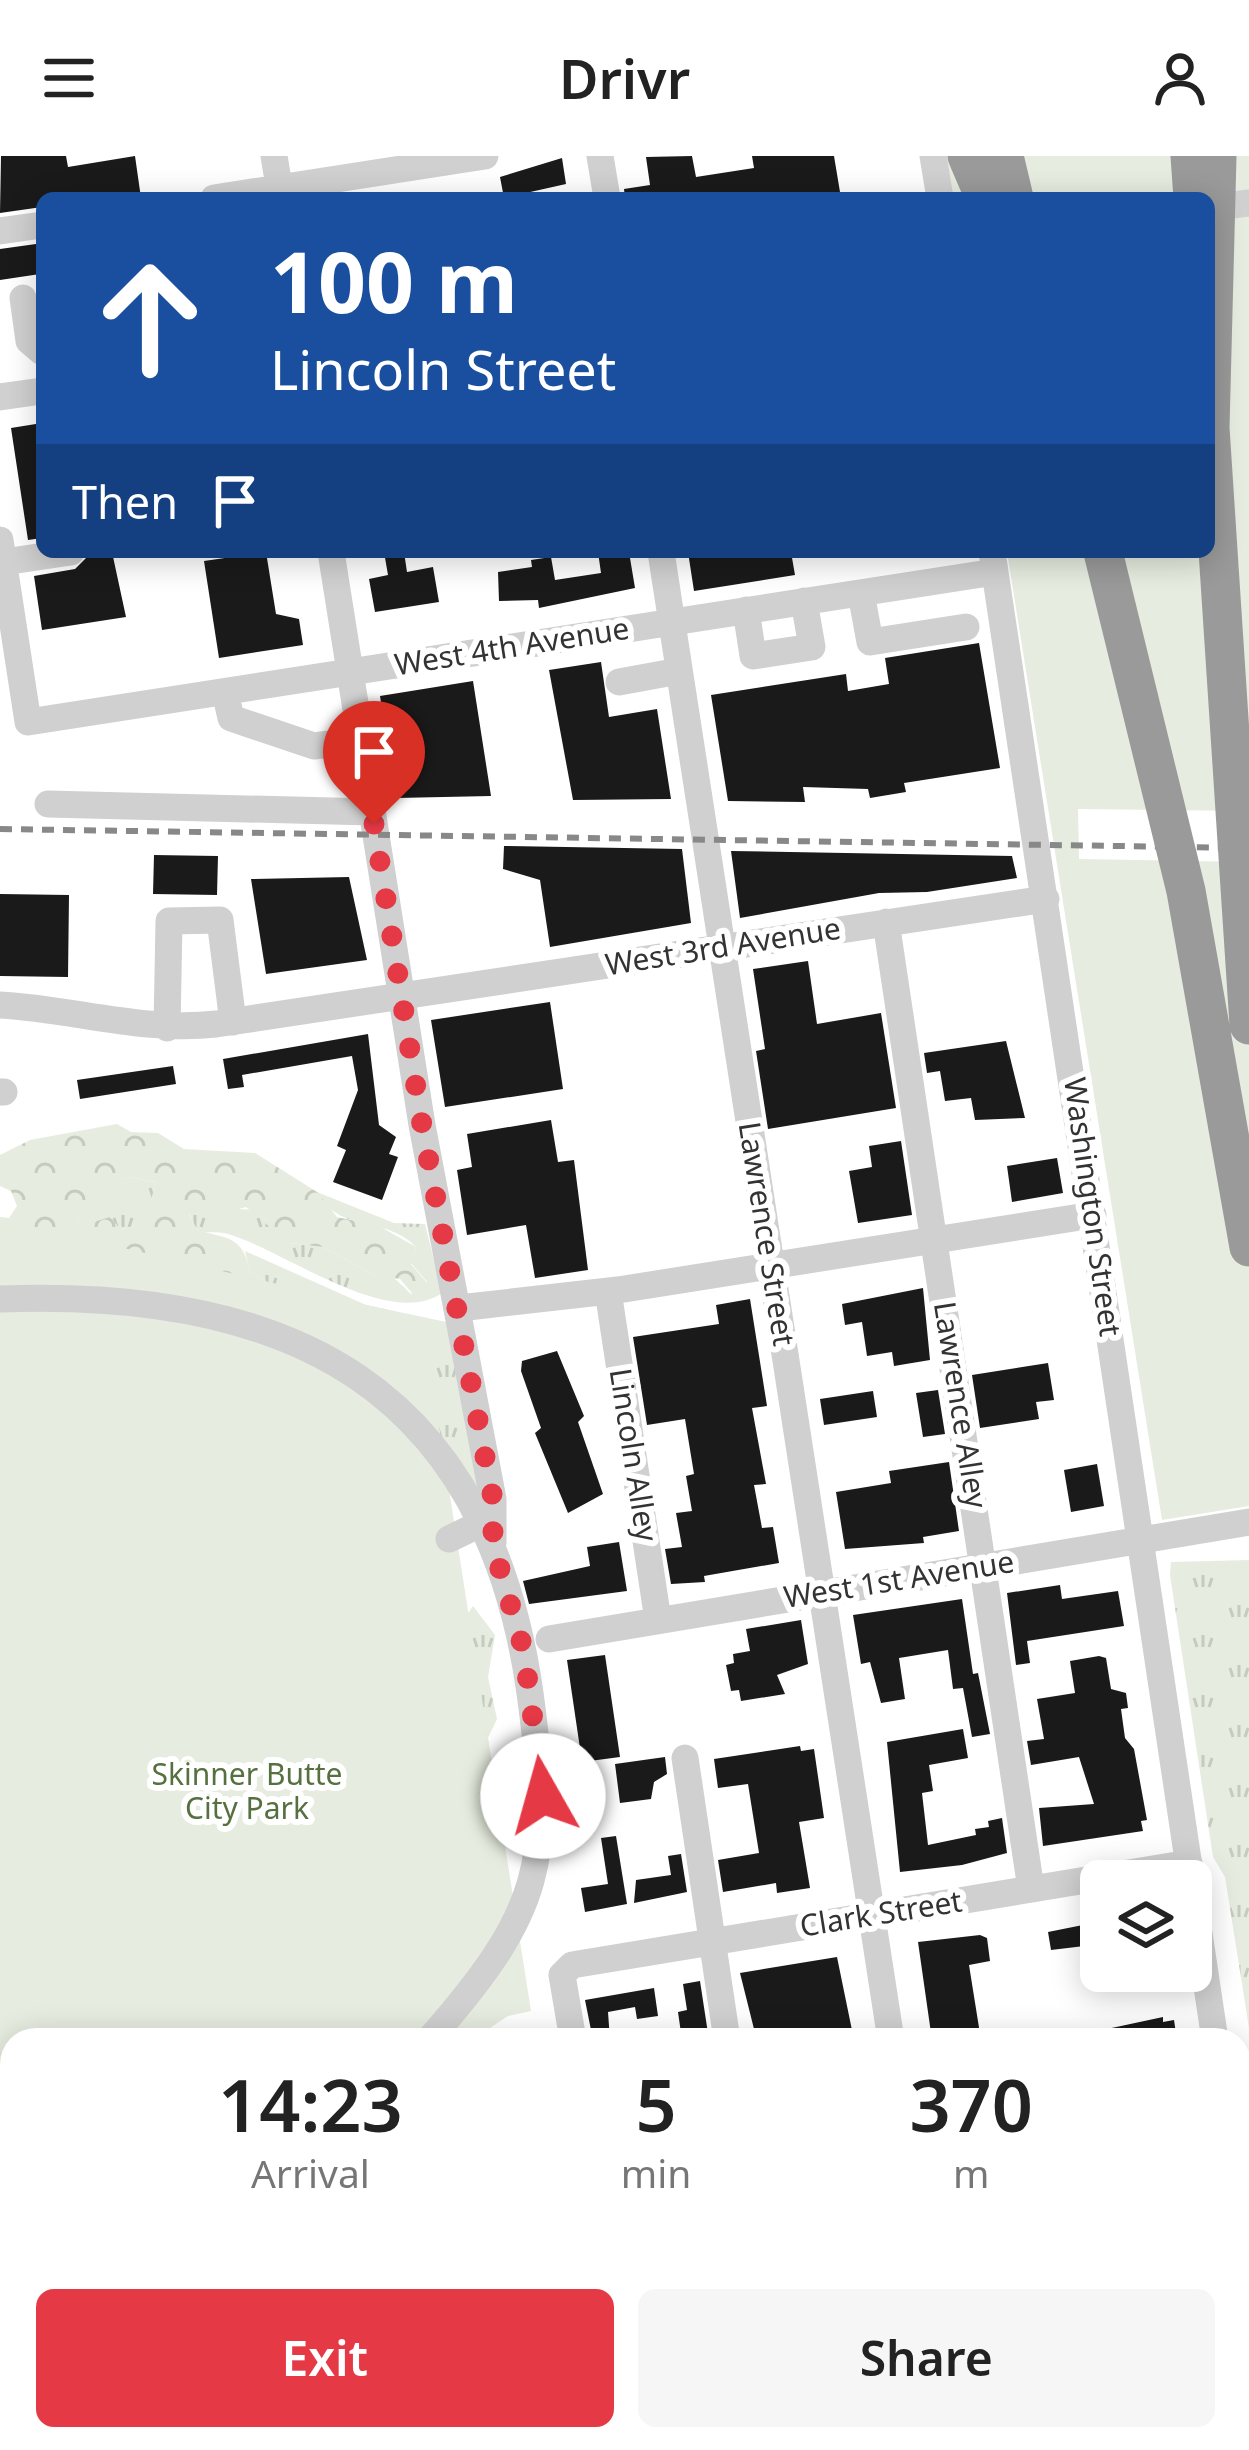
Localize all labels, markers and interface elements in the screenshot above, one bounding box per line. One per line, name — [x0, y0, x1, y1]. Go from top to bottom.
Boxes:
text: Drivr — [559, 41, 690, 115]
icon: menu — [36, 45, 102, 111]
icon: person — [1147, 45, 1213, 111]
text: 100 m — [270, 223, 518, 338]
icon: ahead — [72, 240, 228, 396]
text: Lincoln Street — [270, 332, 616, 406]
icon: arrive — [202, 468, 268, 534]
text: Then — [72, 471, 178, 532]
street label: West 4th Avenue — [392, 607, 632, 684]
pin — [323, 701, 425, 824]
icon: arrive — [341, 719, 407, 785]
street label: West 3rd Avenue — [602, 907, 843, 984]
street label: Washington Street — [1055, 1075, 1132, 1339]
street label: Lawrence Street — [730, 1119, 805, 1349]
street label: Lawrence Alley — [925, 1298, 998, 1512]
street label: Lincoln Alley — [601, 1365, 669, 1545]
street label: West 1st Avenue — [781, 1540, 1017, 1617]
position arrow — [480, 1733, 606, 1859]
park label: Skinner Butte City Park — [151, 1753, 343, 1828]
map controls — [1080, 1860, 1212, 1992]
button: layers — [1080, 1860, 1212, 1992]
street label: Clark Street — [797, 1879, 965, 1946]
text: 14:23 — [218, 2055, 403, 2153]
text: 5 — [635, 2055, 677, 2153]
text: 370 — [909, 2055, 1033, 2153]
text: Arrival — [251, 2146, 370, 2199]
text: min — [621, 2146, 691, 2199]
text: m — [953, 2146, 989, 2199]
button: Exit — [36, 2289, 614, 2427]
button: Share — [638, 2289, 1215, 2427]

